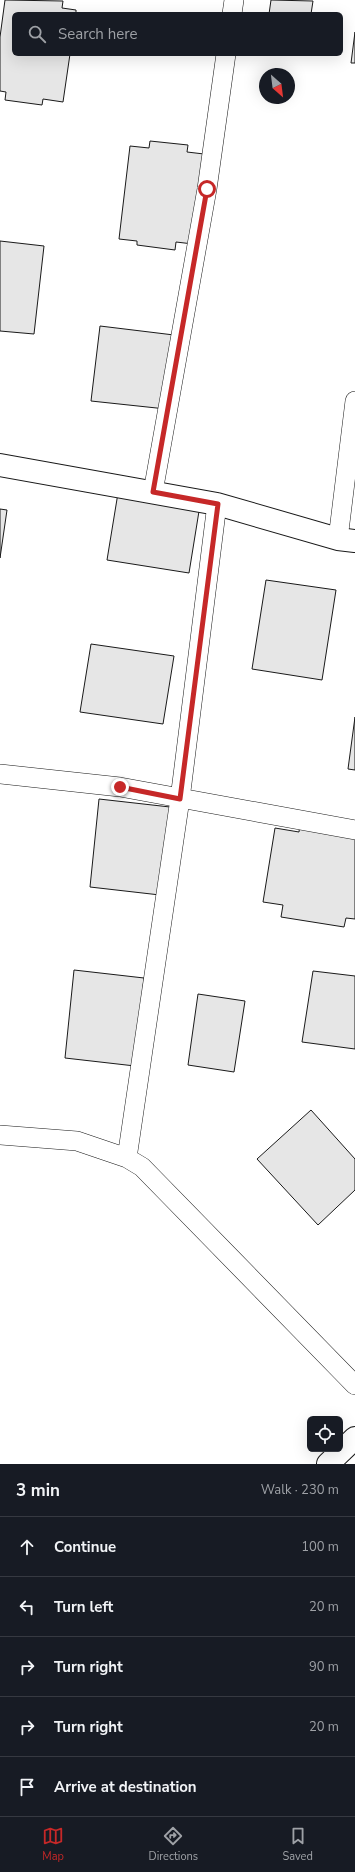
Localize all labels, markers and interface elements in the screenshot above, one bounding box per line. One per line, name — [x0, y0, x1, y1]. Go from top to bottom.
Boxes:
search box — [12, 12, 343, 56]
icon: search — [26, 23, 48, 45]
text: Search here — [58, 24, 138, 44]
north arrow — [259, 68, 295, 104]
route start — [198, 180, 216, 198]
route end — [111, 778, 129, 796]
map controls — [307, 1416, 343, 1452]
button: locate — [307, 1416, 343, 1452]
text: 3 min — [16, 1479, 60, 1502]
text: Walk · 230 m — [261, 1481, 339, 1499]
icon: ahead — [16, 1536, 38, 1558]
text: Continue — [54, 1537, 116, 1557]
text: 100 m — [301, 1538, 339, 1556]
icon: left — [16, 1596, 38, 1618]
text: Turn left — [54, 1597, 113, 1617]
text: 20 m — [309, 1598, 339, 1616]
icon: right — [16, 1656, 38, 1678]
text: Turn right — [54, 1657, 123, 1677]
text: 90 m — [309, 1658, 339, 1676]
icon: right — [16, 1716, 38, 1738]
text: Turn right — [54, 1717, 123, 1737]
text: 20 m — [309, 1718, 339, 1736]
icon: arrive — [16, 1776, 38, 1798]
text: Arrive at destination — [54, 1777, 197, 1797]
tab: Map — [42, 1825, 64, 1864]
tab: Directions — [148, 1825, 198, 1864]
tab: Saved — [282, 1825, 313, 1864]

